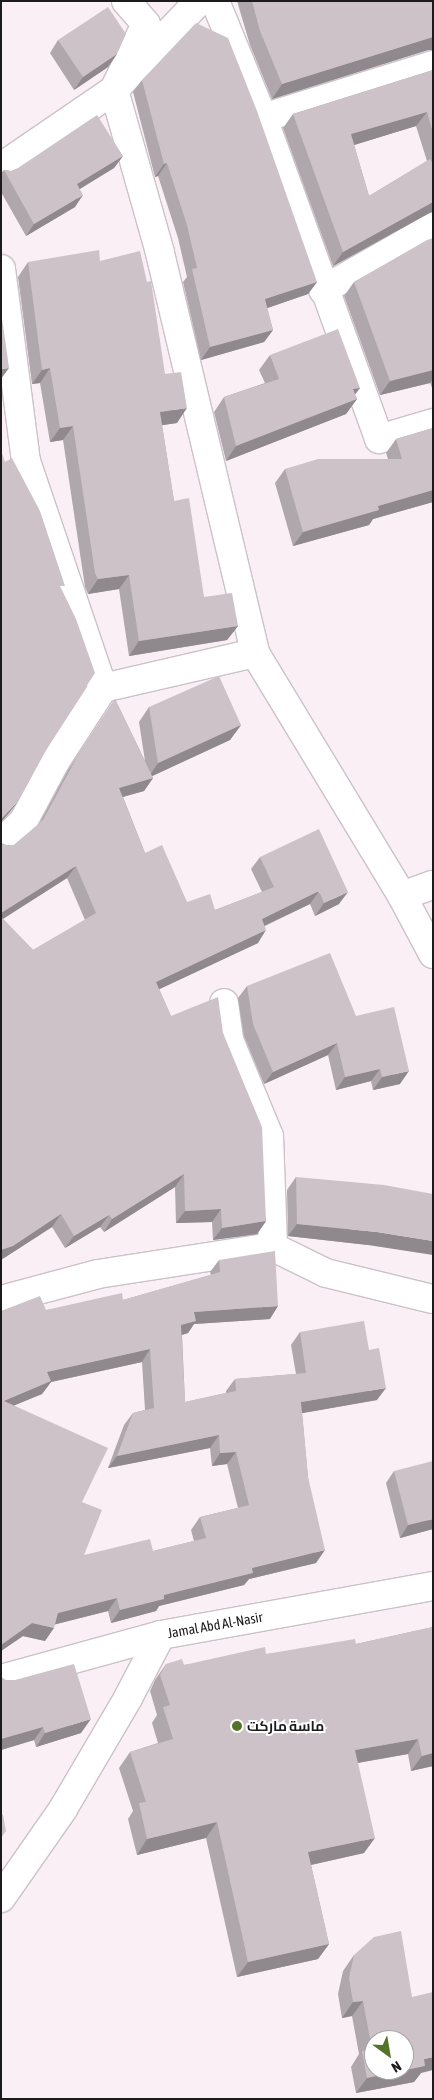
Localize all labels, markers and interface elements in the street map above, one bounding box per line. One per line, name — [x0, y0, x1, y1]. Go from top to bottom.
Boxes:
street label: Jamal Abd Al-Nasir — [166, 1608, 264, 1642]
place label: ماسة ماركت — [247, 1718, 324, 1734]
marker: ماسة ماركت — [231, 1720, 243, 1732]
north arrow — [364, 2030, 414, 2080]
text: N — [389, 2058, 404, 2076]

